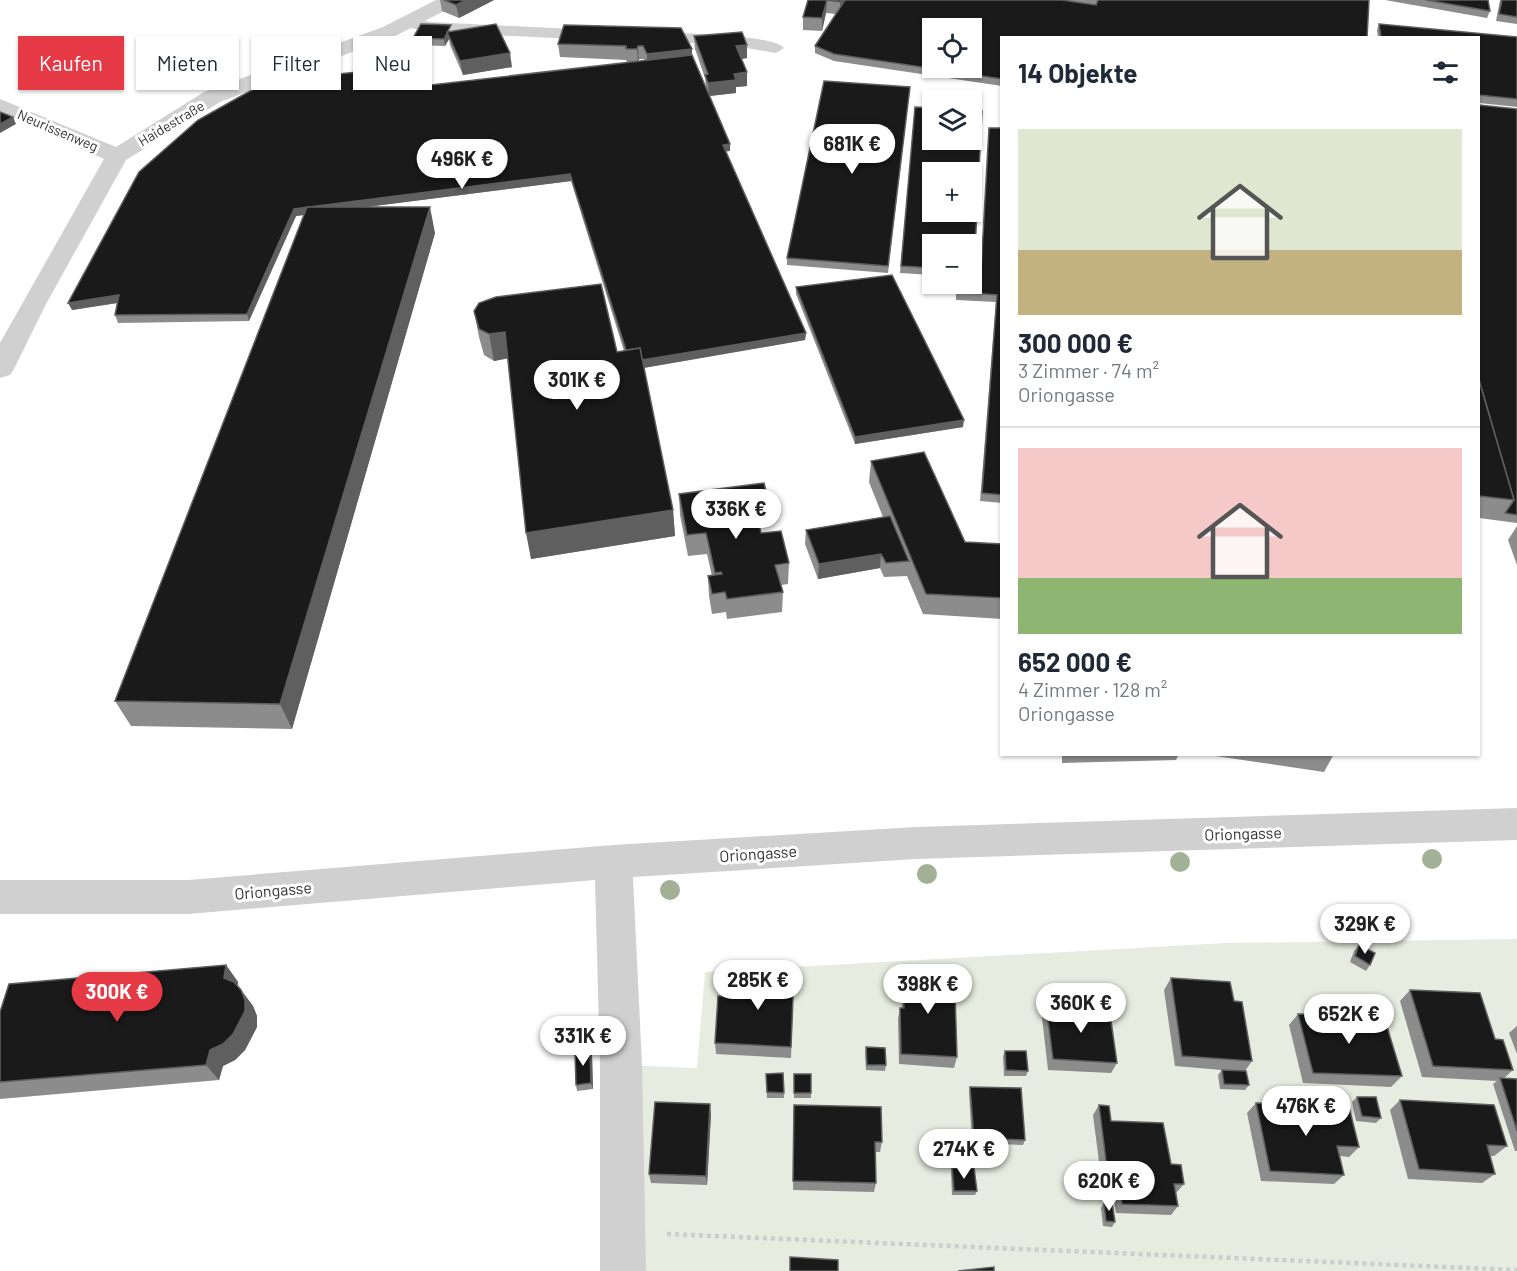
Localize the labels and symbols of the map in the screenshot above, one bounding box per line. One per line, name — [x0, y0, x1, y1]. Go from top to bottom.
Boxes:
street label: Haidestraße — [135, 97, 207, 149]
street label: Neurissenweg — [15, 105, 101, 155]
pin: 681K € — [803, 124, 901, 175]
pin: 496K € — [413, 139, 511, 190]
pin: 301K € — [528, 360, 626, 411]
pin: 336K € — [687, 489, 785, 540]
street label: Oriongasse — [1204, 822, 1282, 844]
street label: Oriongasse — [719, 841, 797, 865]
street label: Oriongasse — [234, 877, 312, 903]
pin: 329K € — [1316, 904, 1414, 955]
pin: 285K € — [709, 960, 807, 1011]
pin: 398K € — [879, 964, 977, 1015]
pin: 300K € — [68, 972, 166, 1023]
pin: 360K € — [1032, 983, 1130, 1034]
pin: 652K € — [1300, 994, 1398, 1045]
pin: 331K € — [534, 1016, 632, 1067]
pin: 476K € — [1257, 1086, 1355, 1137]
pin: 274K € — [915, 1129, 1013, 1180]
pin: 620K € — [1060, 1161, 1158, 1212]

